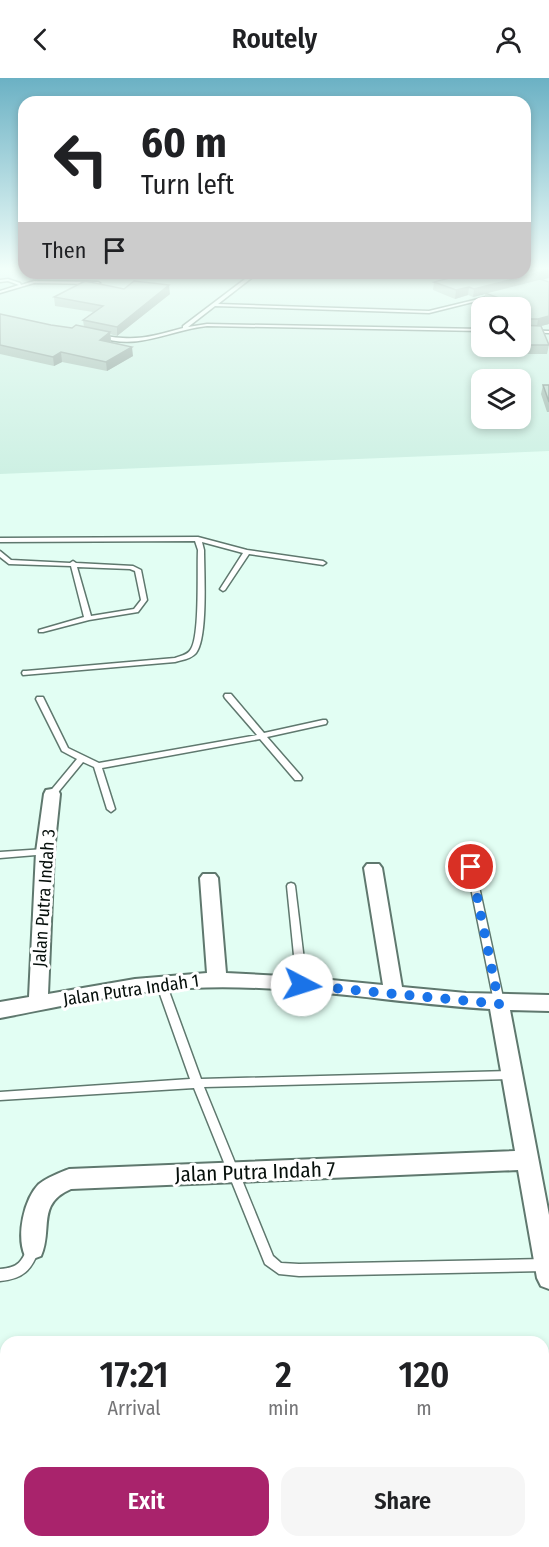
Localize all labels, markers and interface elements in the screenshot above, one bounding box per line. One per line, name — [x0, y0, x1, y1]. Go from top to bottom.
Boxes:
icon: back — [24, 23, 57, 56]
text: Routely — [232, 23, 317, 55]
icon: person — [492, 23, 525, 56]
text: 60 m — [141, 118, 227, 168]
icon: left — [42, 120, 120, 198]
text: Turn left — [141, 169, 234, 201]
icon: arrive — [98, 234, 131, 267]
text: Then — [42, 237, 86, 264]
map controls — [471, 297, 531, 429]
button: search — [471, 297, 531, 357]
button: layers — [471, 369, 531, 429]
street label: Jalan Putra Indah 3 — [28, 828, 60, 968]
pin — [445, 841, 496, 892]
icon: arrive — [454, 850, 487, 883]
position arrow — [270, 953, 334, 1017]
street label: Jalan Putra Indah 1 — [62, 970, 200, 1010]
street label: Jalan Putra Indah 7 — [174, 1156, 336, 1188]
text: 17:21 — [100, 1353, 169, 1397]
text: 2 — [275, 1353, 292, 1397]
text: 120 — [399, 1353, 449, 1397]
text: Arrival — [108, 1396, 161, 1420]
text: min — [268, 1396, 299, 1420]
text: m — [416, 1396, 432, 1420]
button: Exit — [24, 1467, 269, 1536]
button: Share — [281, 1467, 525, 1536]

